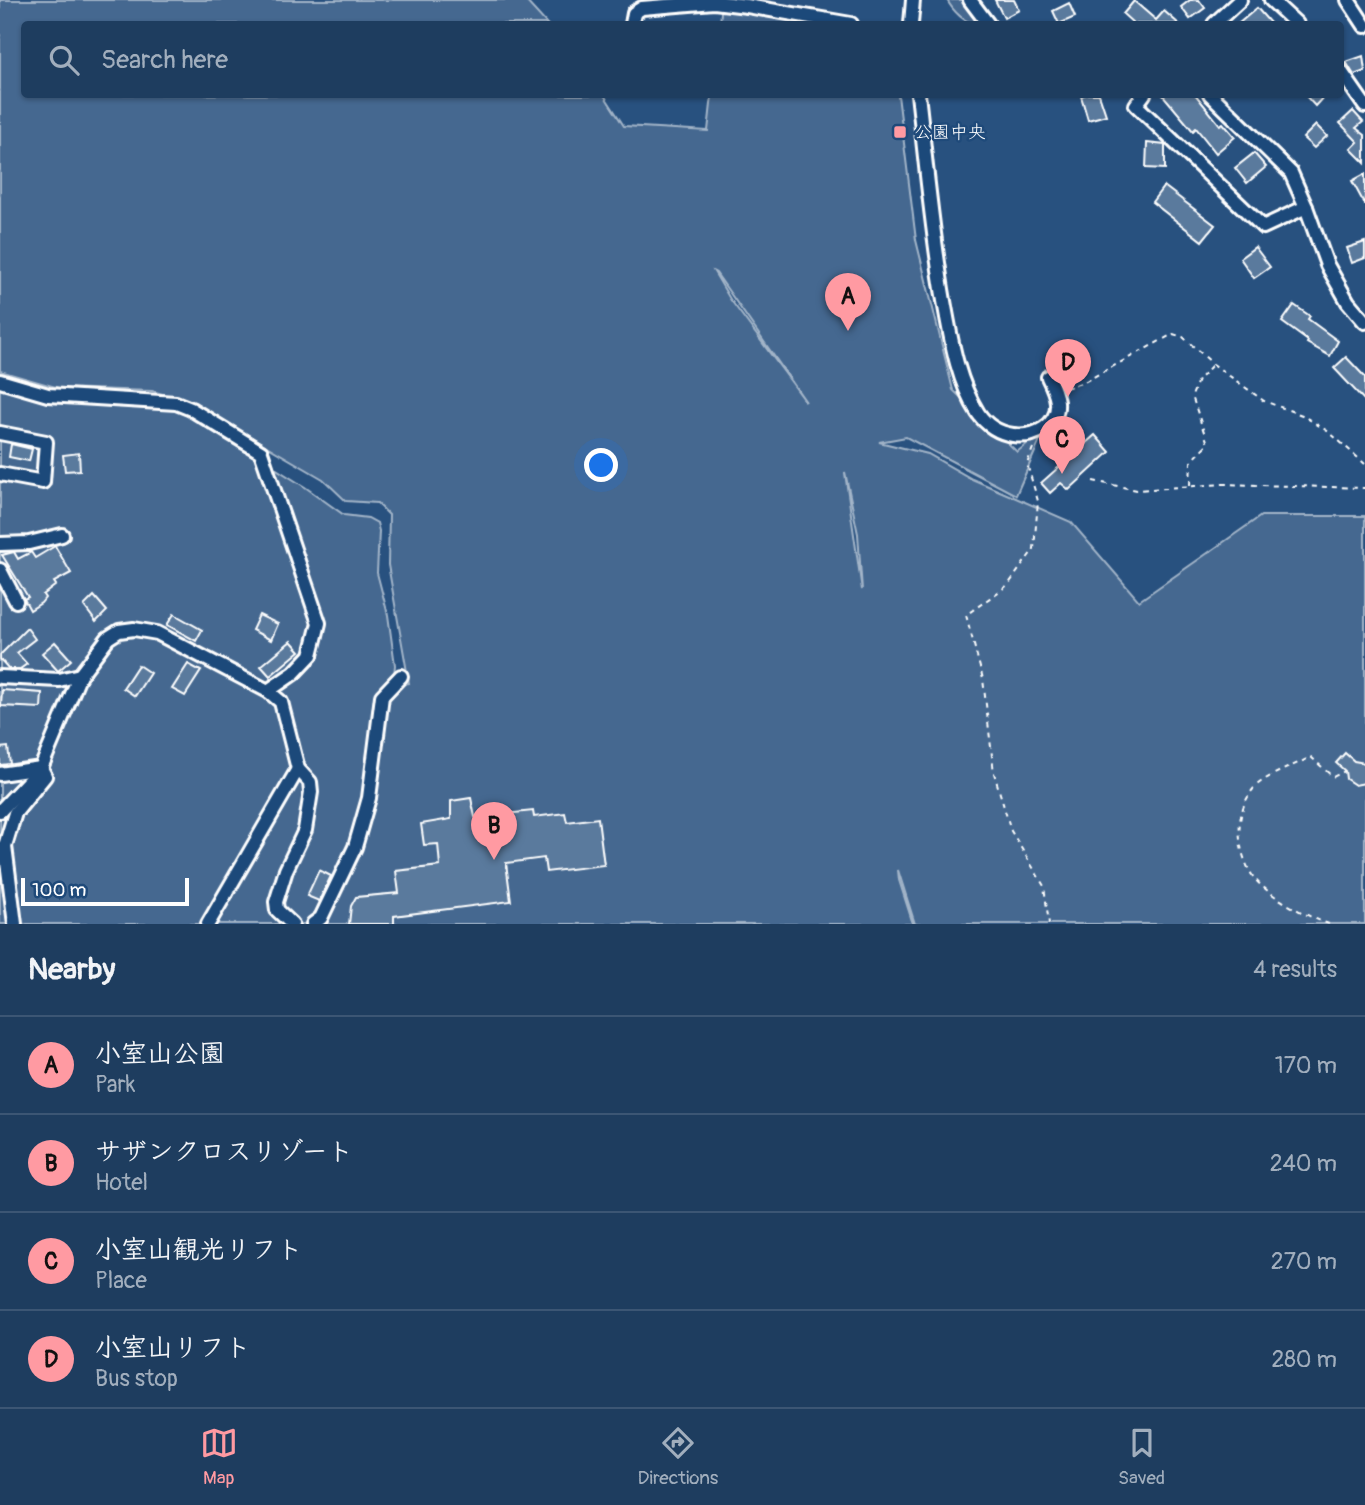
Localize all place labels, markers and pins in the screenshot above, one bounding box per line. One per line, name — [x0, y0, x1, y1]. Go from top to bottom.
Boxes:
place label: 公園中央 — [914, 121, 986, 144]
marker: 公園中央 — [892, 124, 908, 140]
pin: A — [825, 273, 871, 331]
pin: D — [1045, 339, 1091, 397]
pin: C — [1039, 416, 1085, 474]
pin: B — [471, 802, 517, 860]

